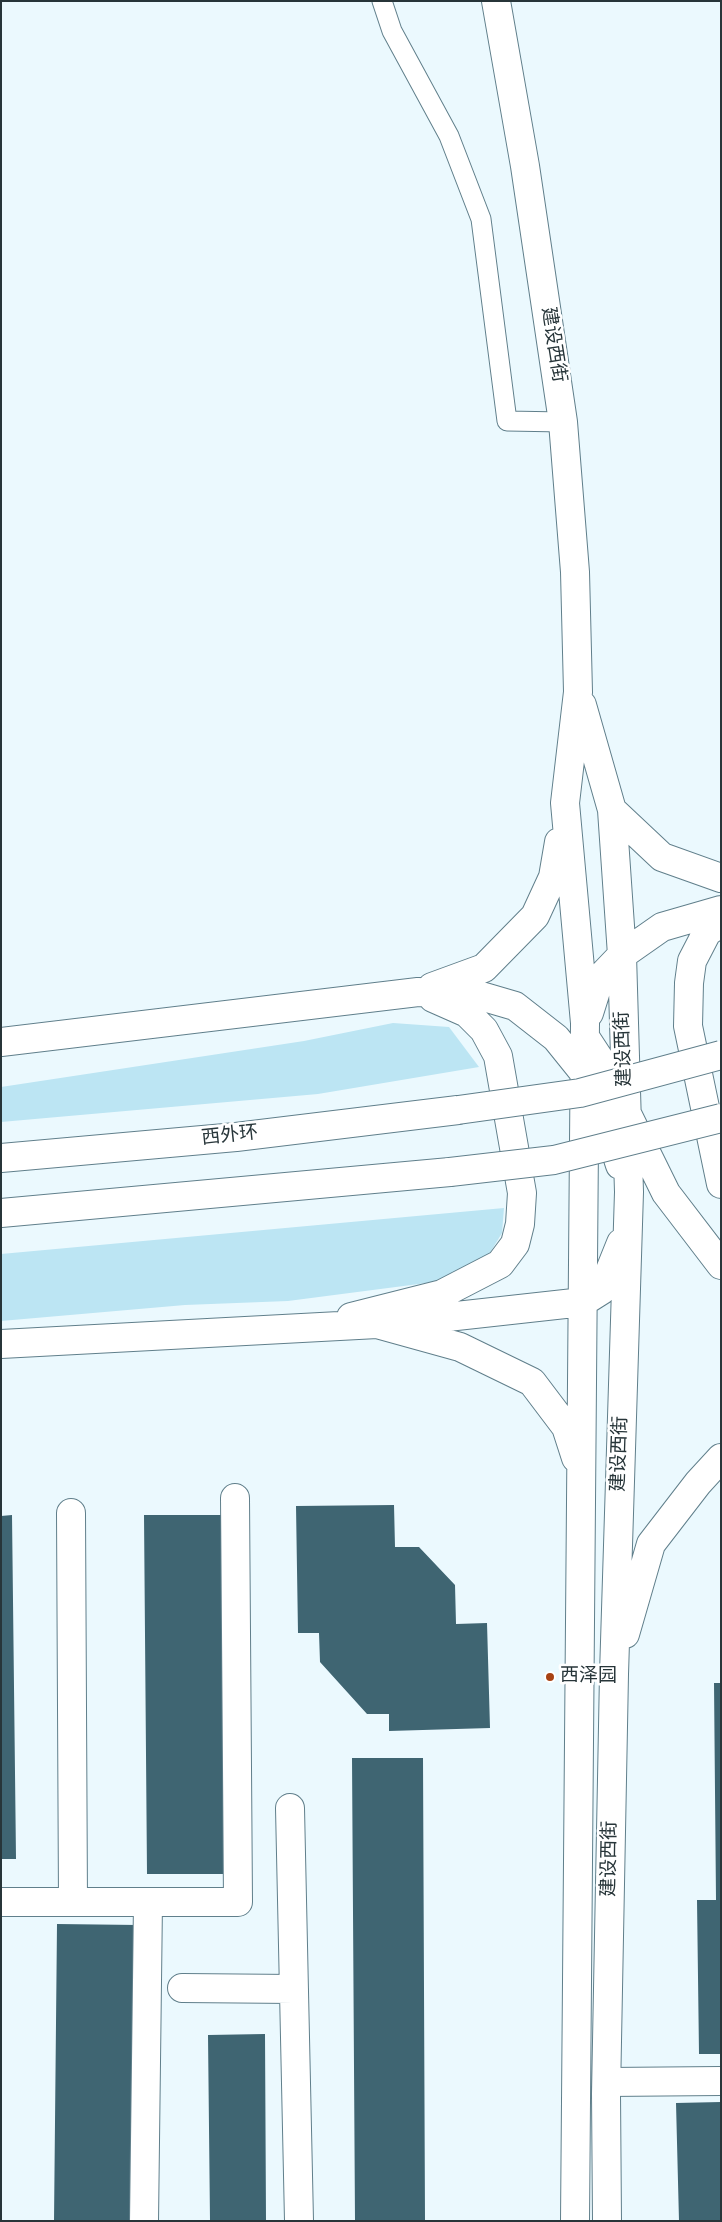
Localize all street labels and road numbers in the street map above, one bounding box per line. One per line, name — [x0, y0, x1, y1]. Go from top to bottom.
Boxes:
street label: 建设西街 — [535, 306, 569, 384]
street label: 建设西街 — [612, 1011, 638, 1087]
street label: 西外环 — [200, 1123, 260, 1151]
street label: 建设西街 — [608, 1416, 634, 1492]
street label: 建设西街 — [599, 1821, 623, 1897]

